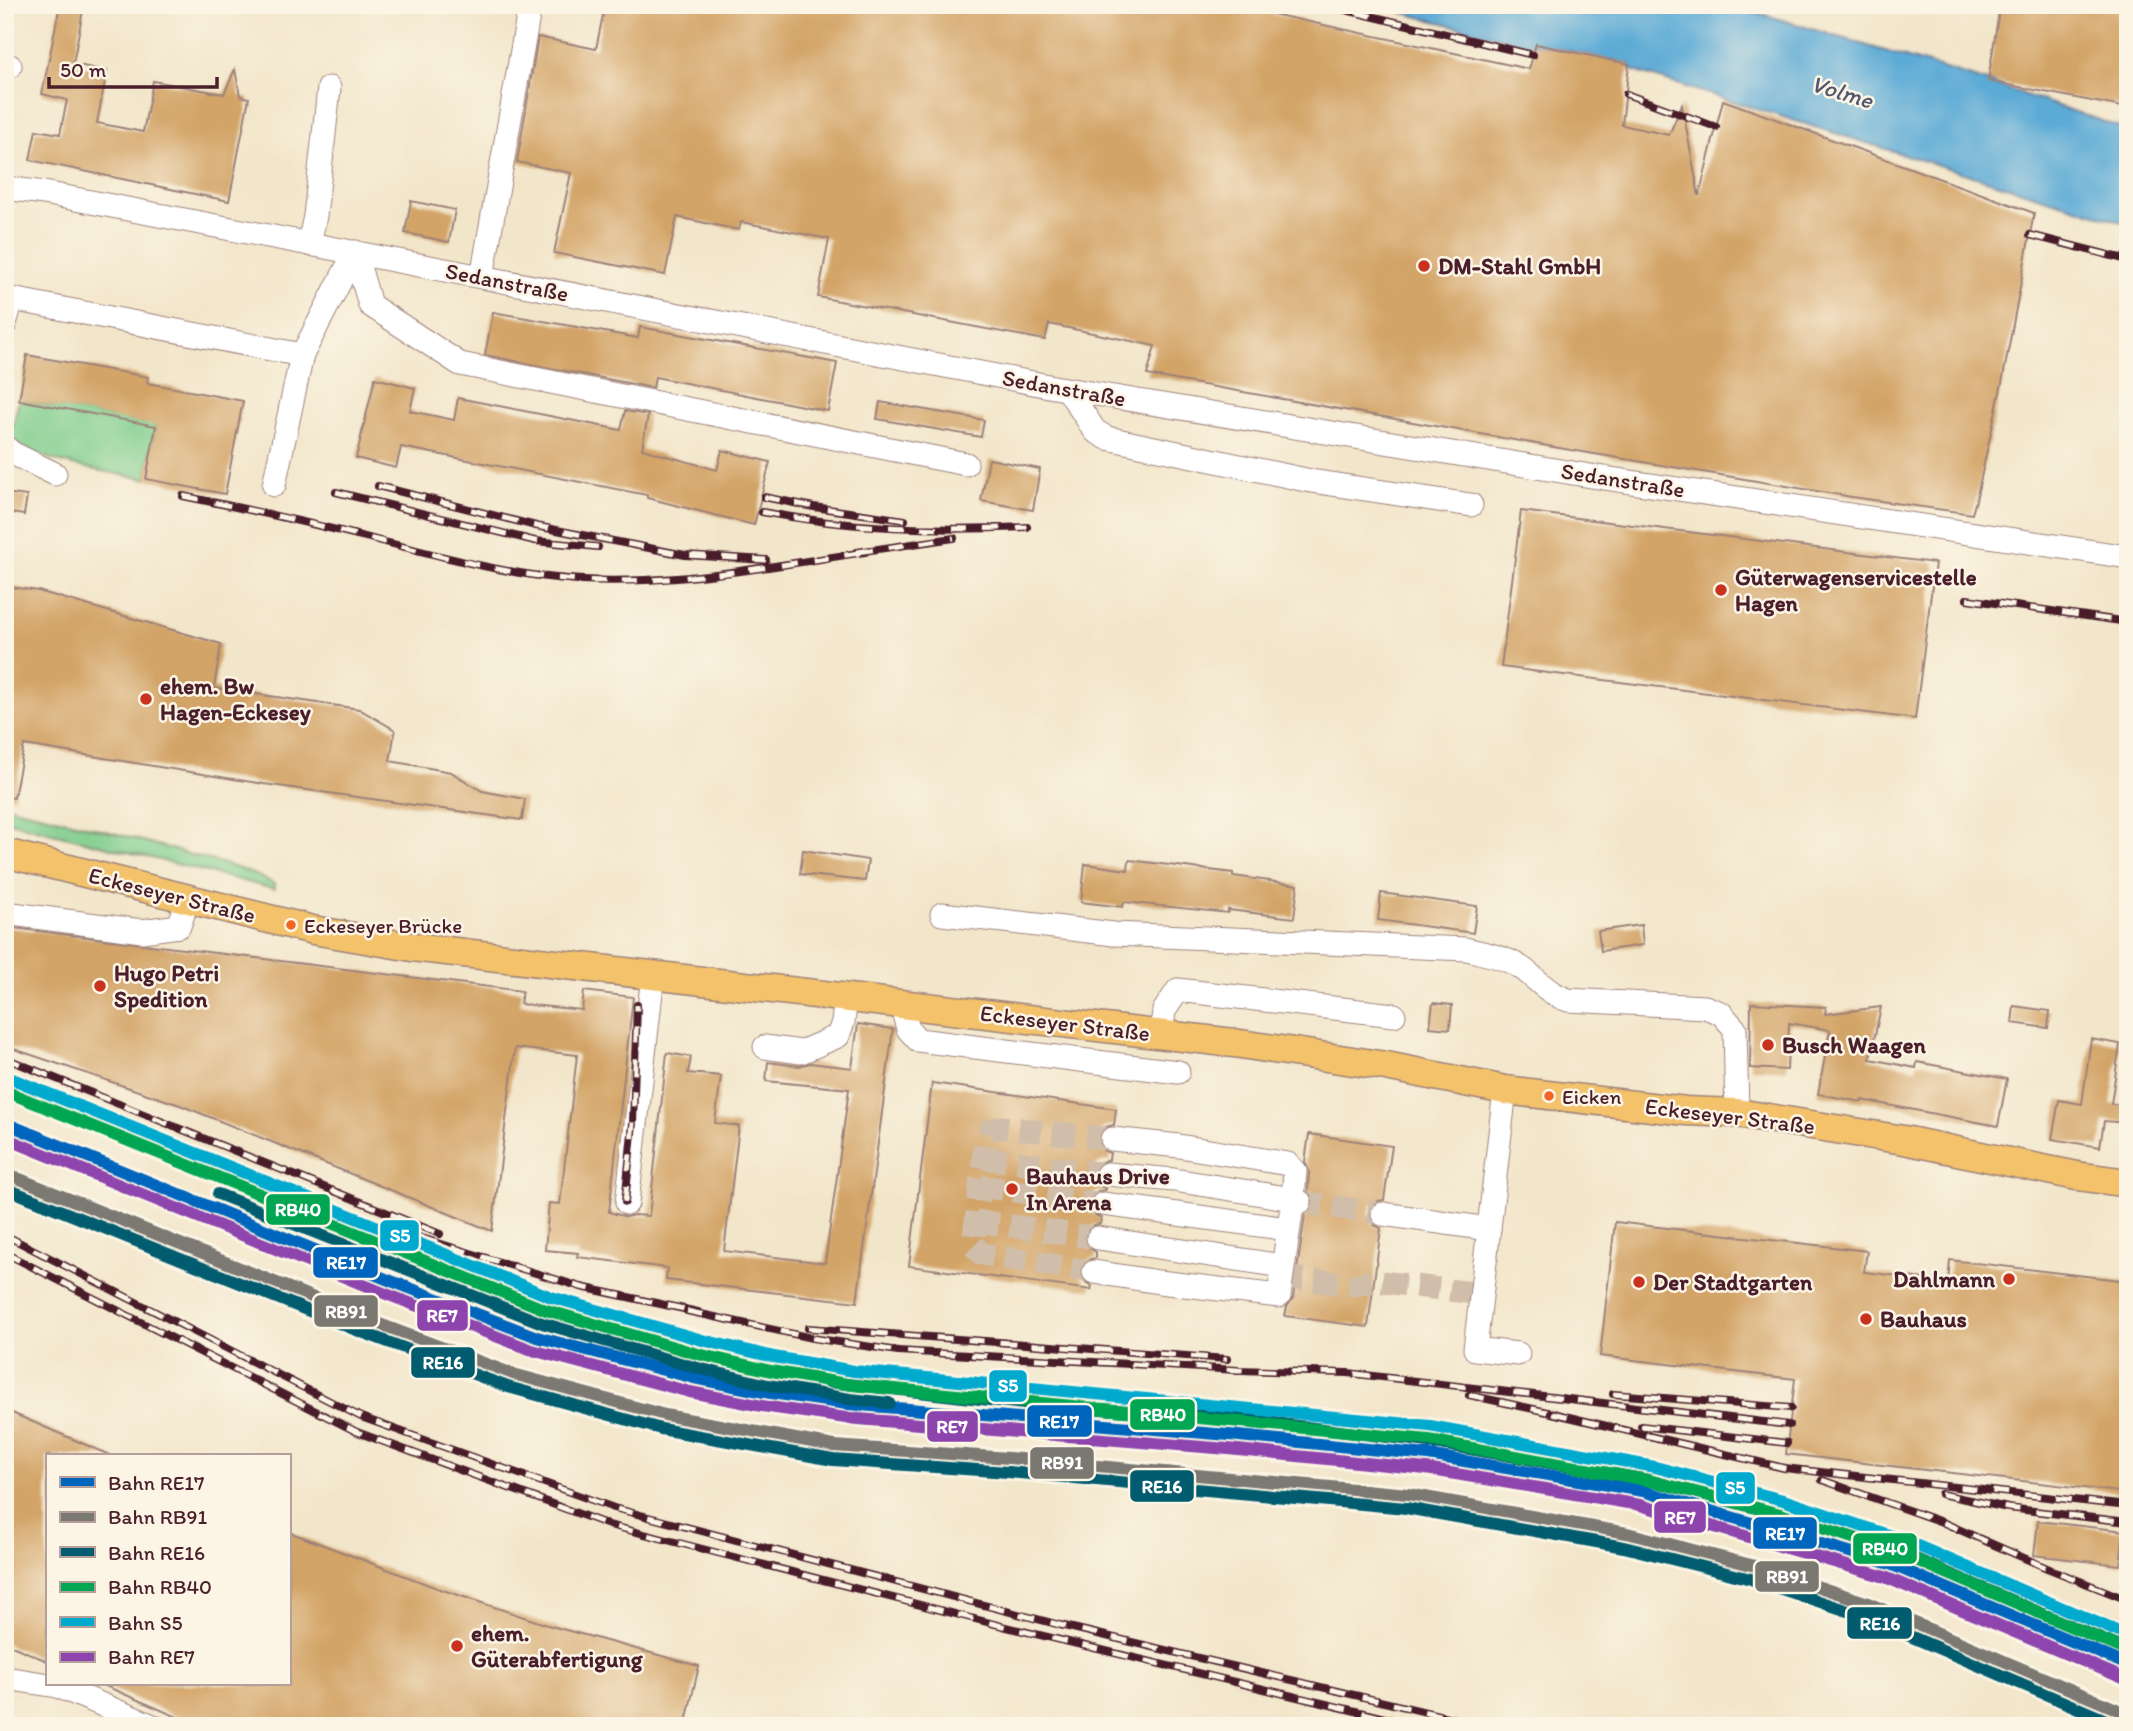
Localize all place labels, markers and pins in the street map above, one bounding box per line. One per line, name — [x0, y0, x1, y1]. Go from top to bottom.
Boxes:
place label: DM-Stahl GmbH — [1438, 252, 1601, 280]
marker: DM-Stahl GmbH — [1416, 258, 1432, 274]
place label: Güterwagenservicestelle Hagen — [1735, 563, 1977, 617]
marker: Güterwagenservicestelle Hagen — [1713, 582, 1729, 598]
place label: ehem. Bw Hagen-Eckesey — [160, 672, 311, 726]
marker: ehem. Bw Hagen-Eckesey — [138, 691, 154, 707]
place label: Eckeseyer Brücke — [304, 913, 462, 938]
marker: Eckeseyer Brücke — [284, 918, 298, 932]
place label: Hugo Petri Spedition — [114, 959, 219, 1013]
marker: Hugo Petri Spedition — [92, 978, 108, 994]
place label: Busch Waagen — [1782, 1031, 1926, 1059]
marker: Busch Waagen — [1760, 1037, 1776, 1053]
place label: Eicken — [1562, 1084, 1622, 1109]
marker: Eicken — [1542, 1089, 1556, 1103]
place label: Bauhaus Drive In Arena — [1026, 1162, 1170, 1216]
marker: Bauhaus Drive In Arena — [1004, 1181, 1020, 1197]
place label: Dahlmann — [1893, 1265, 1996, 1293]
place label: Der Stadtgarten — [1653, 1268, 1813, 1296]
marker: Dahlmann — [2001, 1271, 2017, 1287]
marker: Der Stadtgarten — [1631, 1274, 1647, 1290]
place label: Bauhaus — [1880, 1305, 1967, 1333]
marker: Bauhaus — [1858, 1311, 1874, 1327]
place label: ehem. Güterabfertigung — [471, 1619, 644, 1673]
marker: ehem. Güterabfertigung — [449, 1638, 465, 1654]

